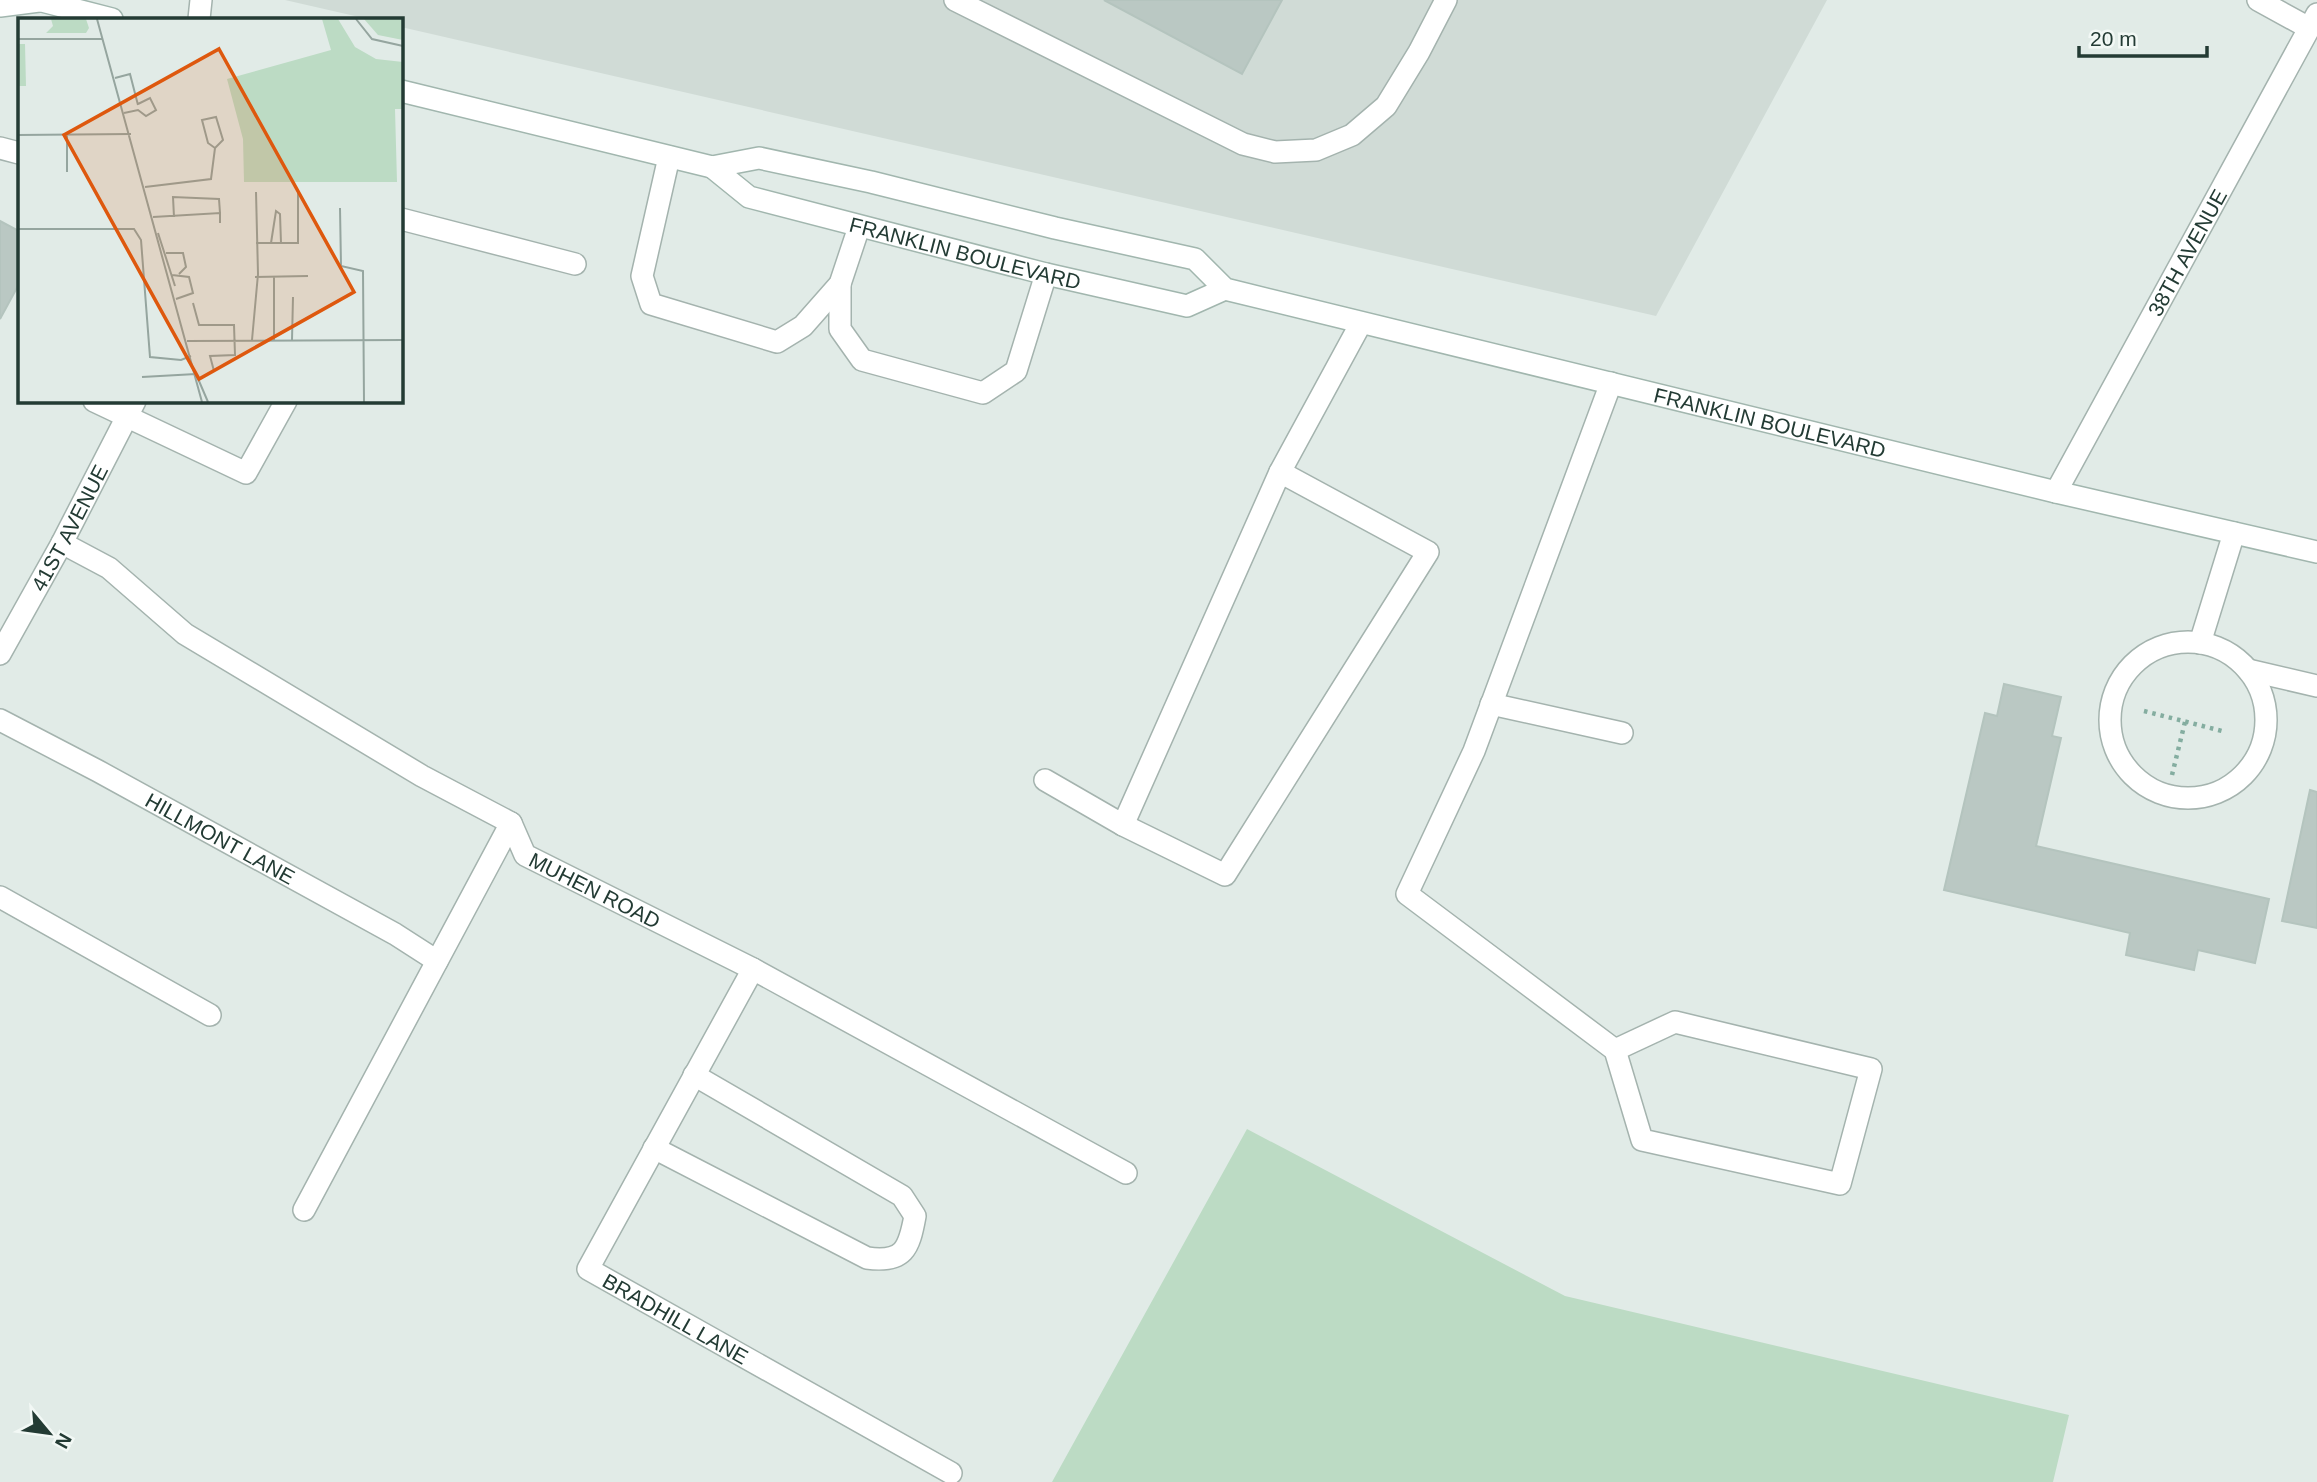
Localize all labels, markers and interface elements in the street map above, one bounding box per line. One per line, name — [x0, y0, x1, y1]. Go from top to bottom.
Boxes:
scale bar — [2079, 14, 2207, 58]
inset map — [18, 18, 402, 402]
text: 20 m — [2090, 27, 2137, 50]
street label: 38TH AVENUE — [2143, 185, 2231, 320]
street label: FRANKLIN BOULEVARD — [847, 212, 1083, 293]
street label: FRANKLIN BOULEVARD — [1652, 383, 1888, 462]
street label: 41ST AVENUE — [26, 461, 112, 595]
street label: HILLMONT LANE — [142, 788, 299, 888]
street label: MUHEN ROAD — [526, 848, 664, 932]
street label: BRADHILL LANE — [599, 1268, 752, 1368]
north arrow — [14, 1398, 84, 1468]
text: N — [51, 1430, 76, 1452]

